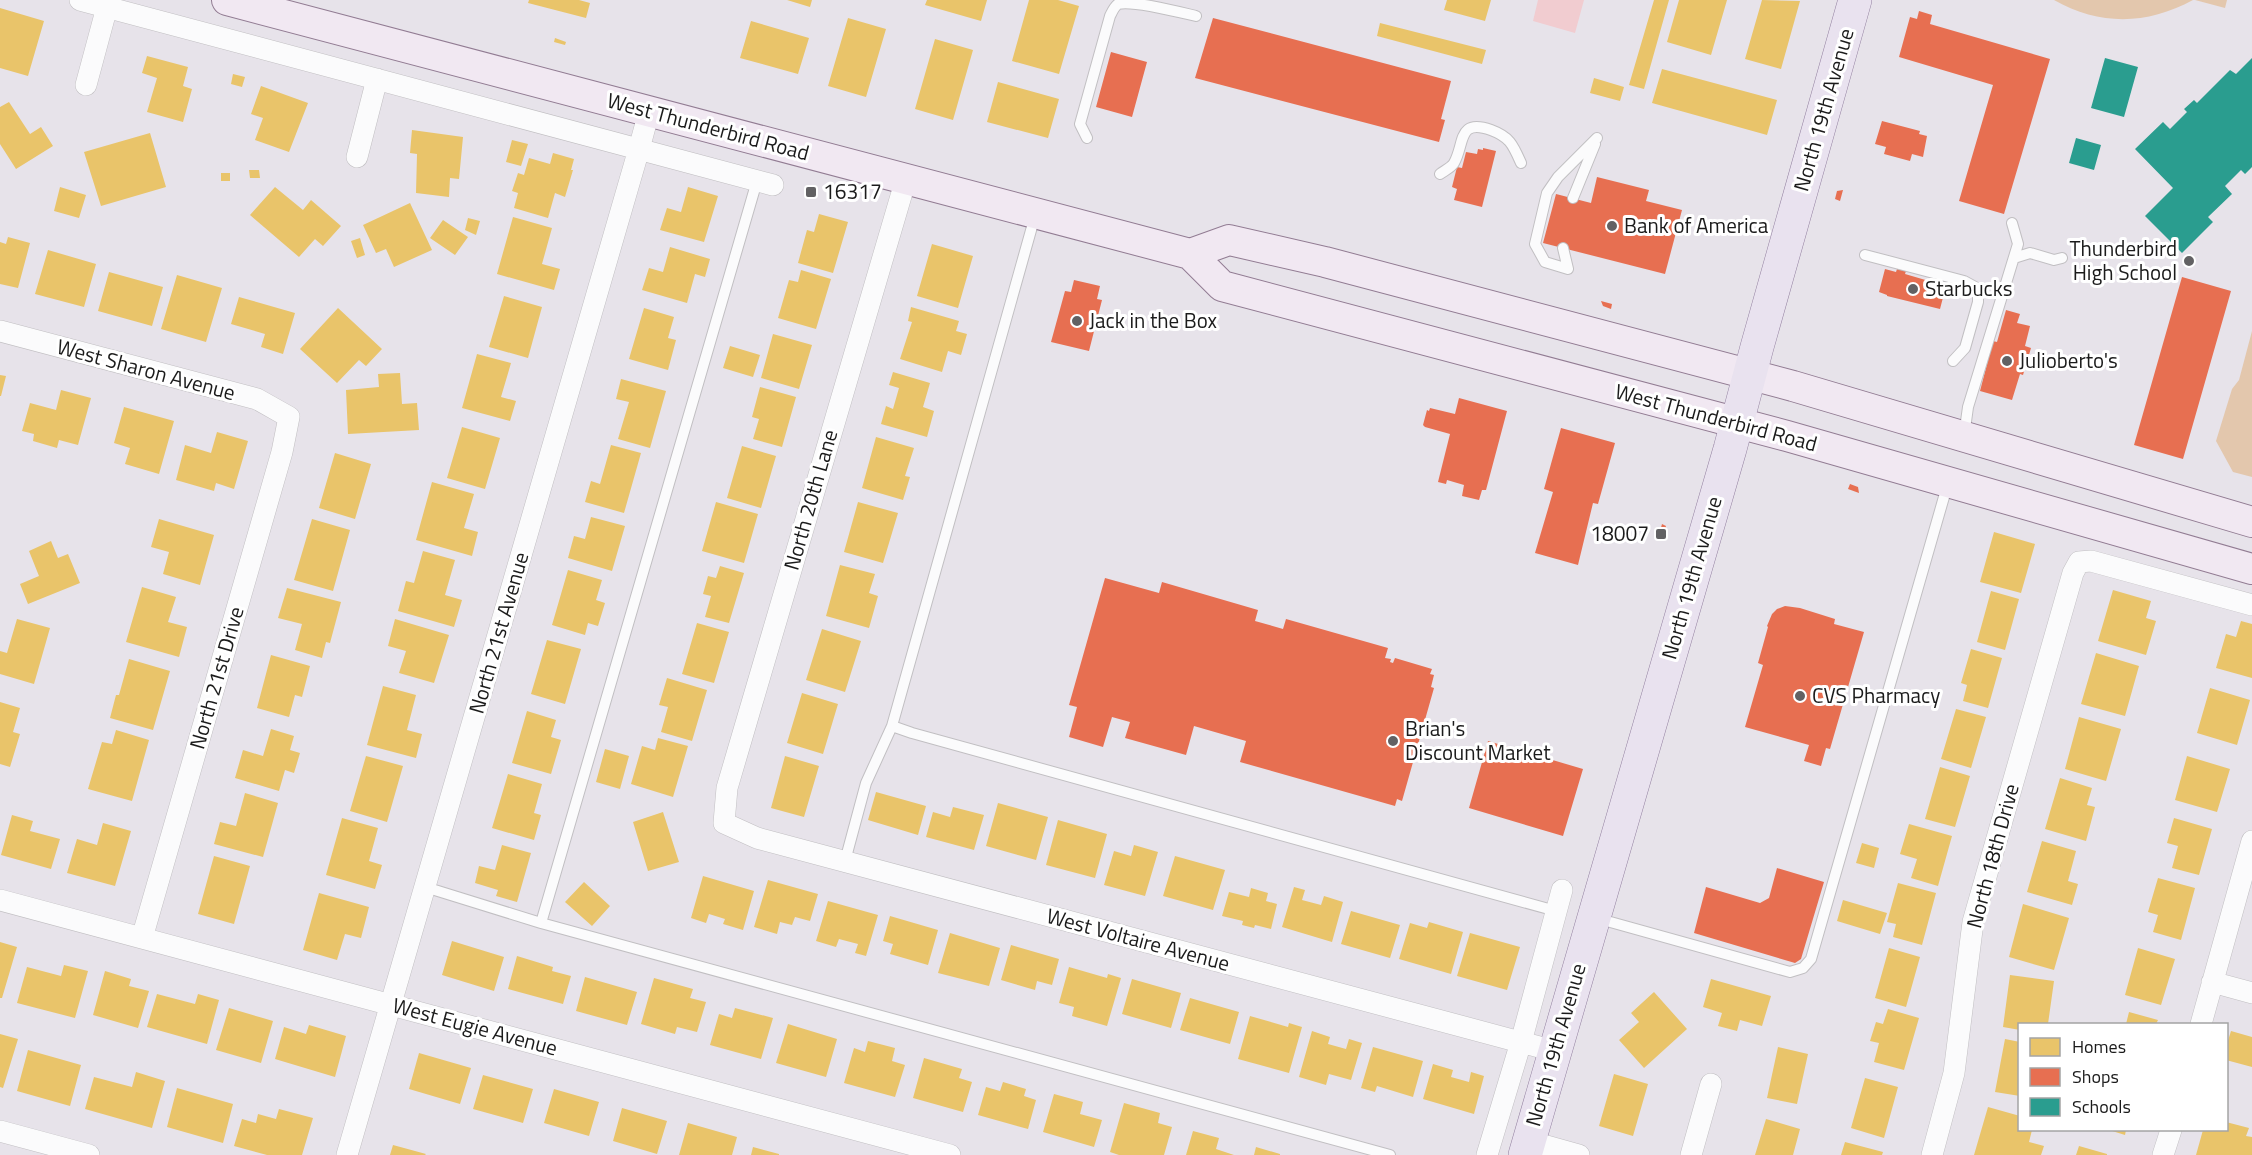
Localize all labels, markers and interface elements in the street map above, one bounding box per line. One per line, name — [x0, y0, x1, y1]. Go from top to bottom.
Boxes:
street label: North 19th Avenue — [1784, 24, 1862, 195]
street label: West Thunderbird Road — [604, 84, 813, 168]
place label: 16317 — [823, 175, 882, 207]
marker: 16317 — [804, 185, 818, 199]
place label: Bank of America — [1624, 209, 1769, 241]
marker: Bank of America — [1605, 219, 1619, 233]
place label: Thunderbird High School — [2070, 232, 2177, 288]
marker: Thunderbird High School — [2182, 254, 2196, 268]
place label: Starbucks — [1925, 272, 2013, 304]
marker: Starbucks — [1906, 282, 1920, 296]
place label: Jack in the Box — [1089, 304, 1218, 336]
marker: Jack in the Box — [1070, 314, 1084, 328]
street label: West Sharon Avenue — [54, 330, 239, 408]
place label: Julioberto's — [2019, 344, 2118, 376]
marker: Julioberto's — [2000, 354, 2014, 368]
street label: West Thunderbird Road — [1612, 375, 1821, 459]
street label: North 20th Lane — [775, 426, 845, 574]
street label: North 19th Avenue — [1652, 492, 1730, 663]
place label: 18007 — [1590, 517, 1649, 549]
marker: 18007 — [1654, 527, 1668, 541]
street label: North 21st Avenue — [460, 548, 536, 717]
street label: North 21st Drive — [180, 603, 252, 753]
place label: CVS Pharmacy — [1812, 679, 1940, 711]
marker: CVS Pharmacy — [1793, 689, 1807, 703]
place label: Brian's Discount Market — [1405, 712, 1551, 768]
marker: Brian's Discount Market — [1386, 734, 1400, 748]
street label: North 18th Drive — [1957, 780, 2027, 932]
street label: West Voltaire Avenue — [1043, 899, 1233, 979]
street label: North 19th Avenue — [1516, 959, 1594, 1130]
street label: West Eugie Avenue — [389, 989, 561, 1063]
legend — [2018, 1023, 2228, 1131]
text: Homes — [2072, 1033, 2126, 1060]
text: Shops — [2072, 1063, 2119, 1090]
text: Schools — [2072, 1093, 2131, 1120]

